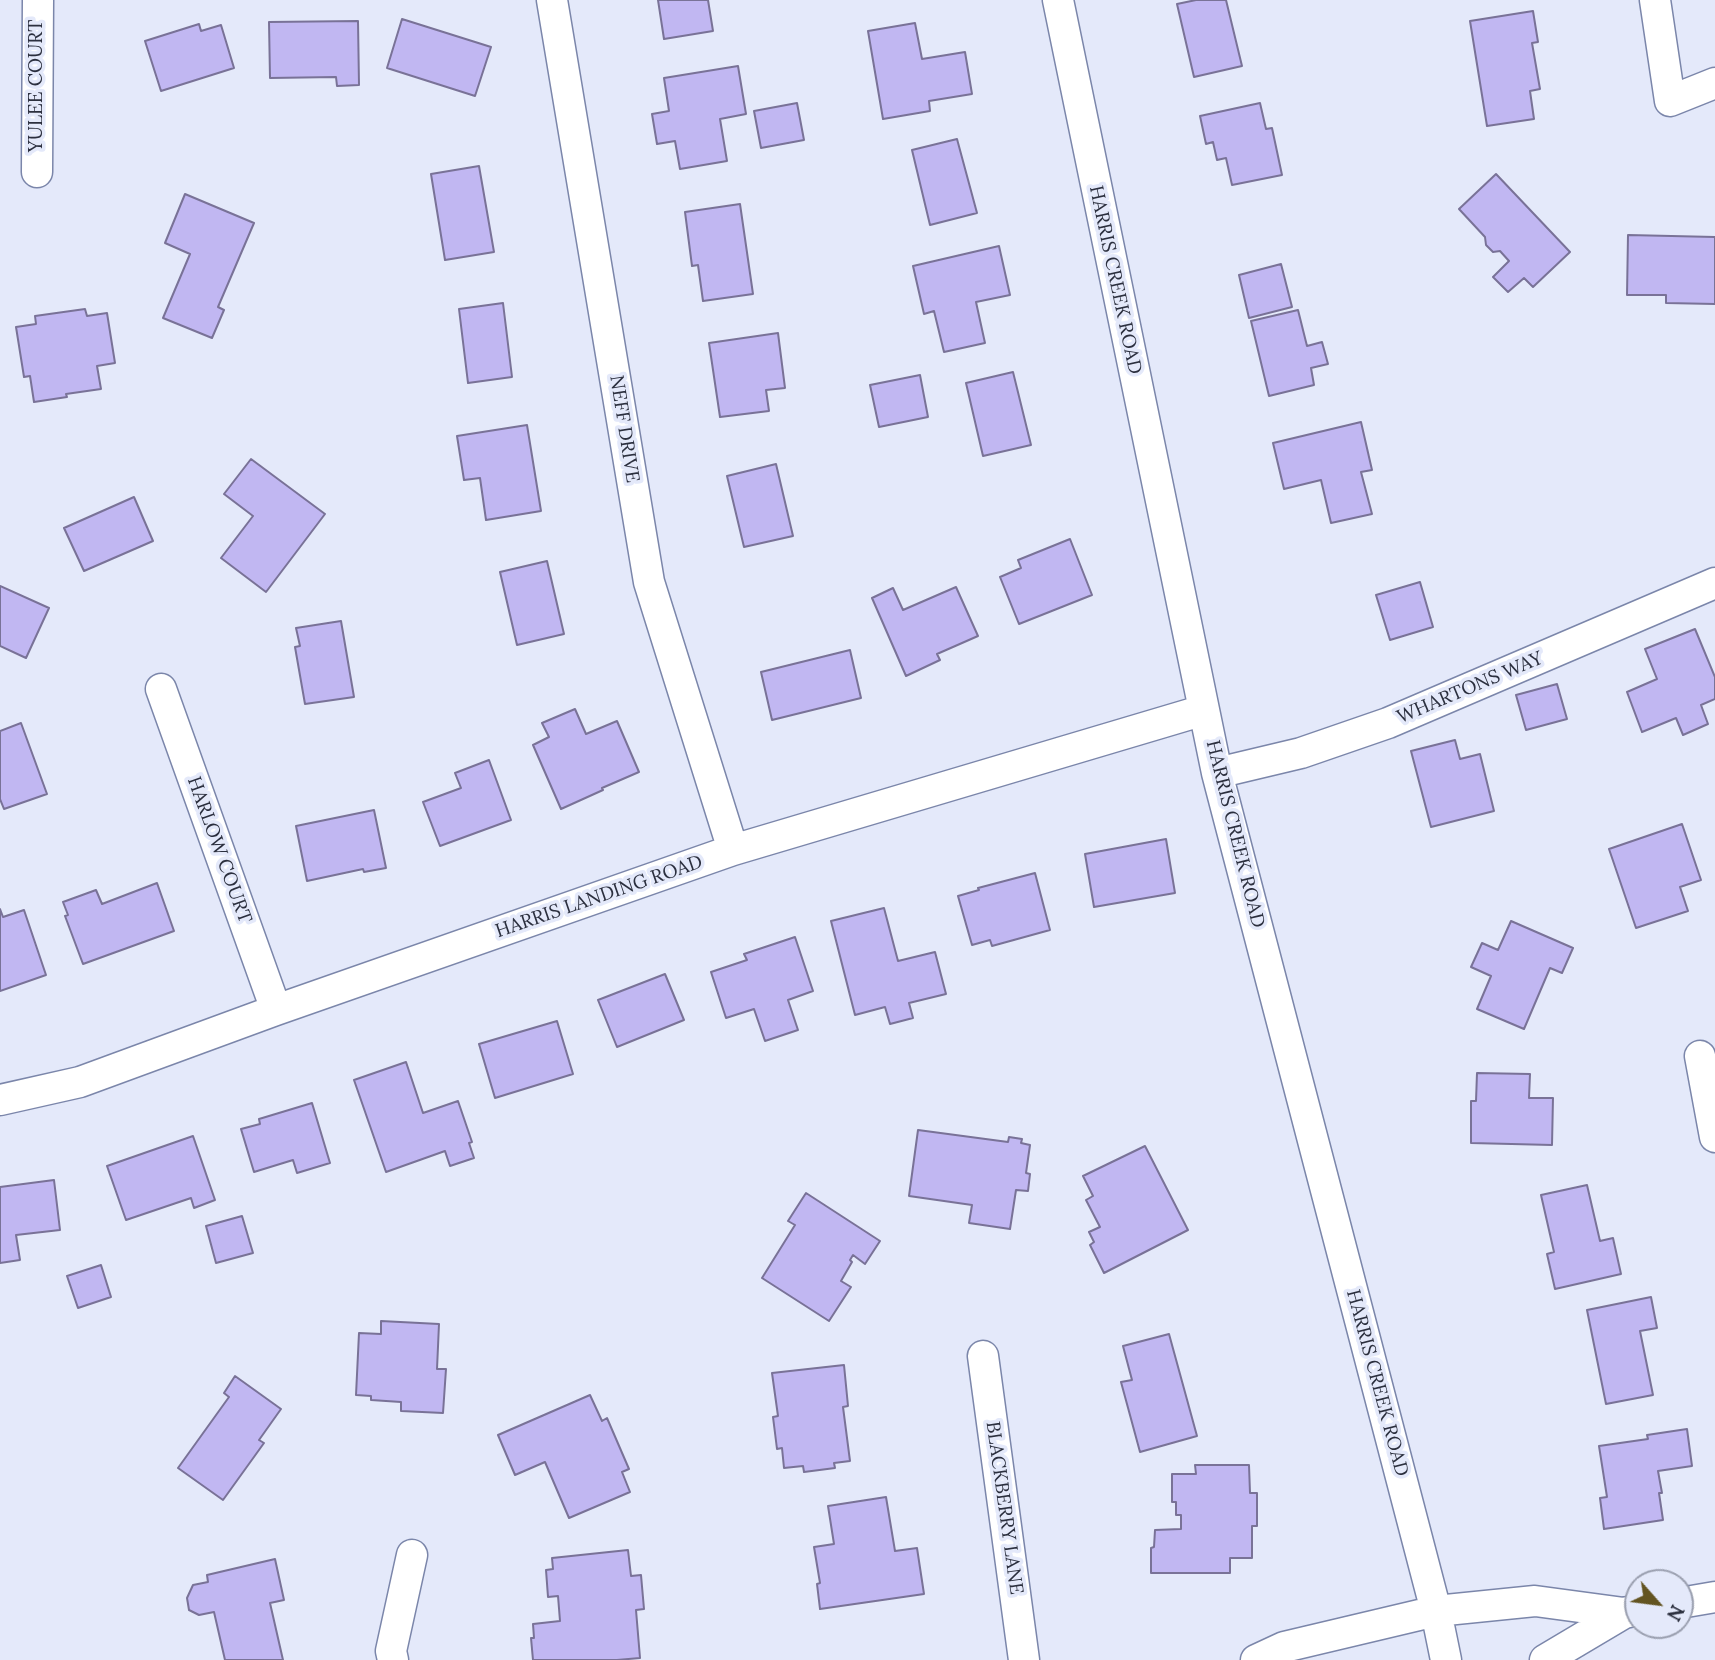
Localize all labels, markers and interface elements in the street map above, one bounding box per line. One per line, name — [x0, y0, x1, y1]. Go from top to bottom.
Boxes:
street label: YULEE COURT — [26, 20, 48, 152]
street label: HARRIS CREEK ROAD — [1084, 184, 1146, 376]
street label: NEFF DRIVE — [604, 374, 644, 484]
street label: WHARTONS WAY — [1394, 647, 1546, 729]
street label: HARRIS CREEK ROAD — [1201, 738, 1269, 930]
street label: HARLOW COURT — [182, 773, 256, 927]
street label: HARRIS LANDING ROAD — [493, 851, 705, 943]
street label: HARRIS CREEK ROAD — [1341, 1287, 1413, 1479]
street label: BLACKBERRY LANE — [981, 1420, 1027, 1596]
north arrow — [1624, 1569, 1694, 1639]
text: N — [1662, 1601, 1690, 1625]

